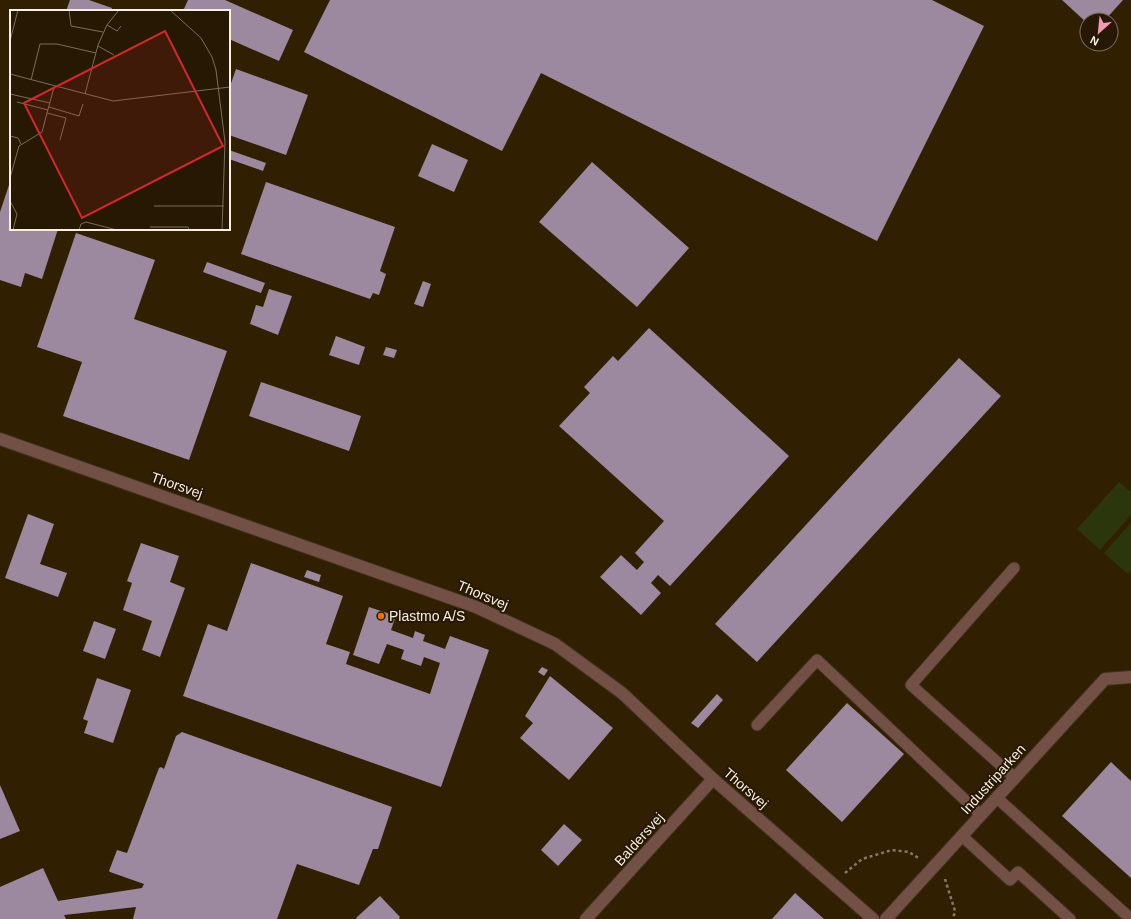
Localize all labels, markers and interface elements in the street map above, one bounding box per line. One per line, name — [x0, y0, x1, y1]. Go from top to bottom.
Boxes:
inset map — [10, 10, 230, 230]
north arrow — [1079, 12, 1119, 52]
text: N — [1088, 34, 1101, 48]
street label: Thorsvej — [149, 469, 205, 501]
street label: Thorsvej — [455, 577, 511, 613]
place label: Plastmo A/S — [389, 608, 465, 624]
marker: Plastmo A/S — [376, 611, 386, 621]
street label: Industriparken — [957, 741, 1029, 817]
street label: Thorsvej — [720, 764, 772, 812]
street label: Baldersvej — [611, 809, 667, 869]

